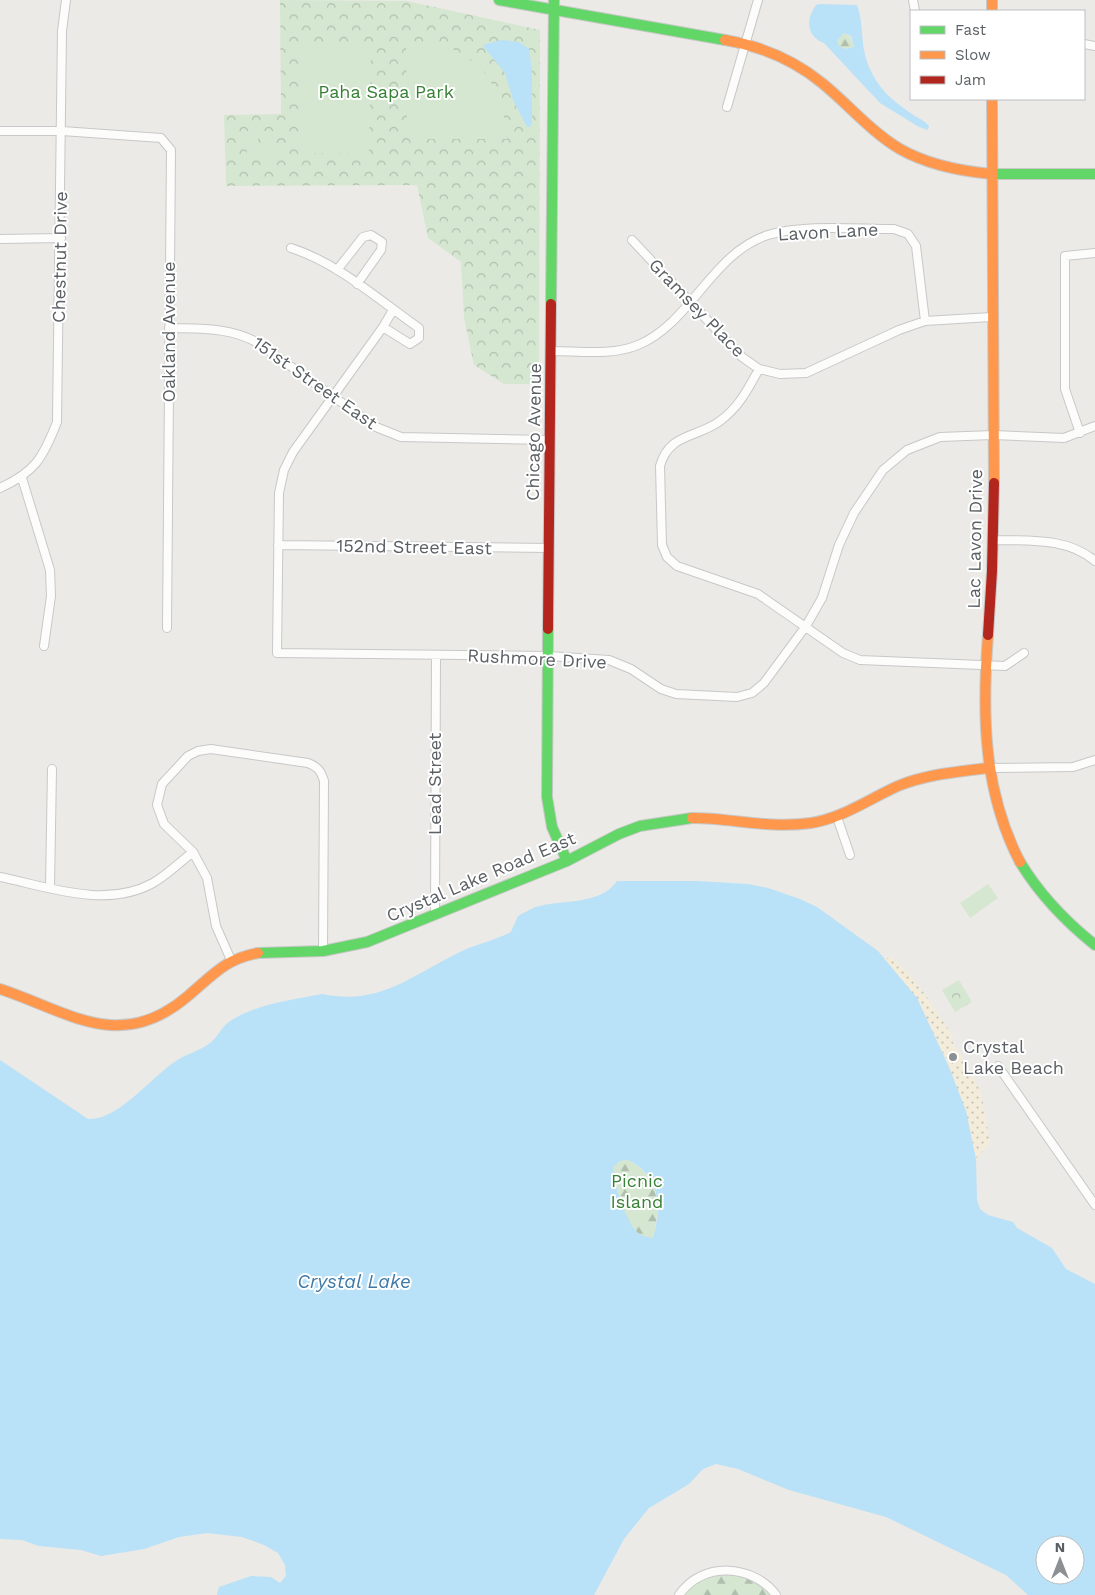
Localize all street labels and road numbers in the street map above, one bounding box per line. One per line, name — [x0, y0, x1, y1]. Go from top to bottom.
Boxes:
street label: Chestnut Drive — [48, 191, 71, 323]
street label: Lavon Lane — [777, 218, 879, 245]
street label: Gramsey Place — [645, 254, 750, 361]
street label: Oakland Avenue — [158, 261, 179, 403]
street label: 151st Street East — [249, 332, 382, 434]
street label: Chicago Avenue — [522, 363, 545, 501]
street label: Lac Lavon Drive — [963, 469, 986, 609]
street label: 152nd Street East — [336, 535, 492, 558]
street label: Rushmore Drive — [467, 644, 607, 673]
street label: Lead Street — [424, 732, 445, 835]
street label: Crystal Lake Road East — [383, 827, 579, 926]

